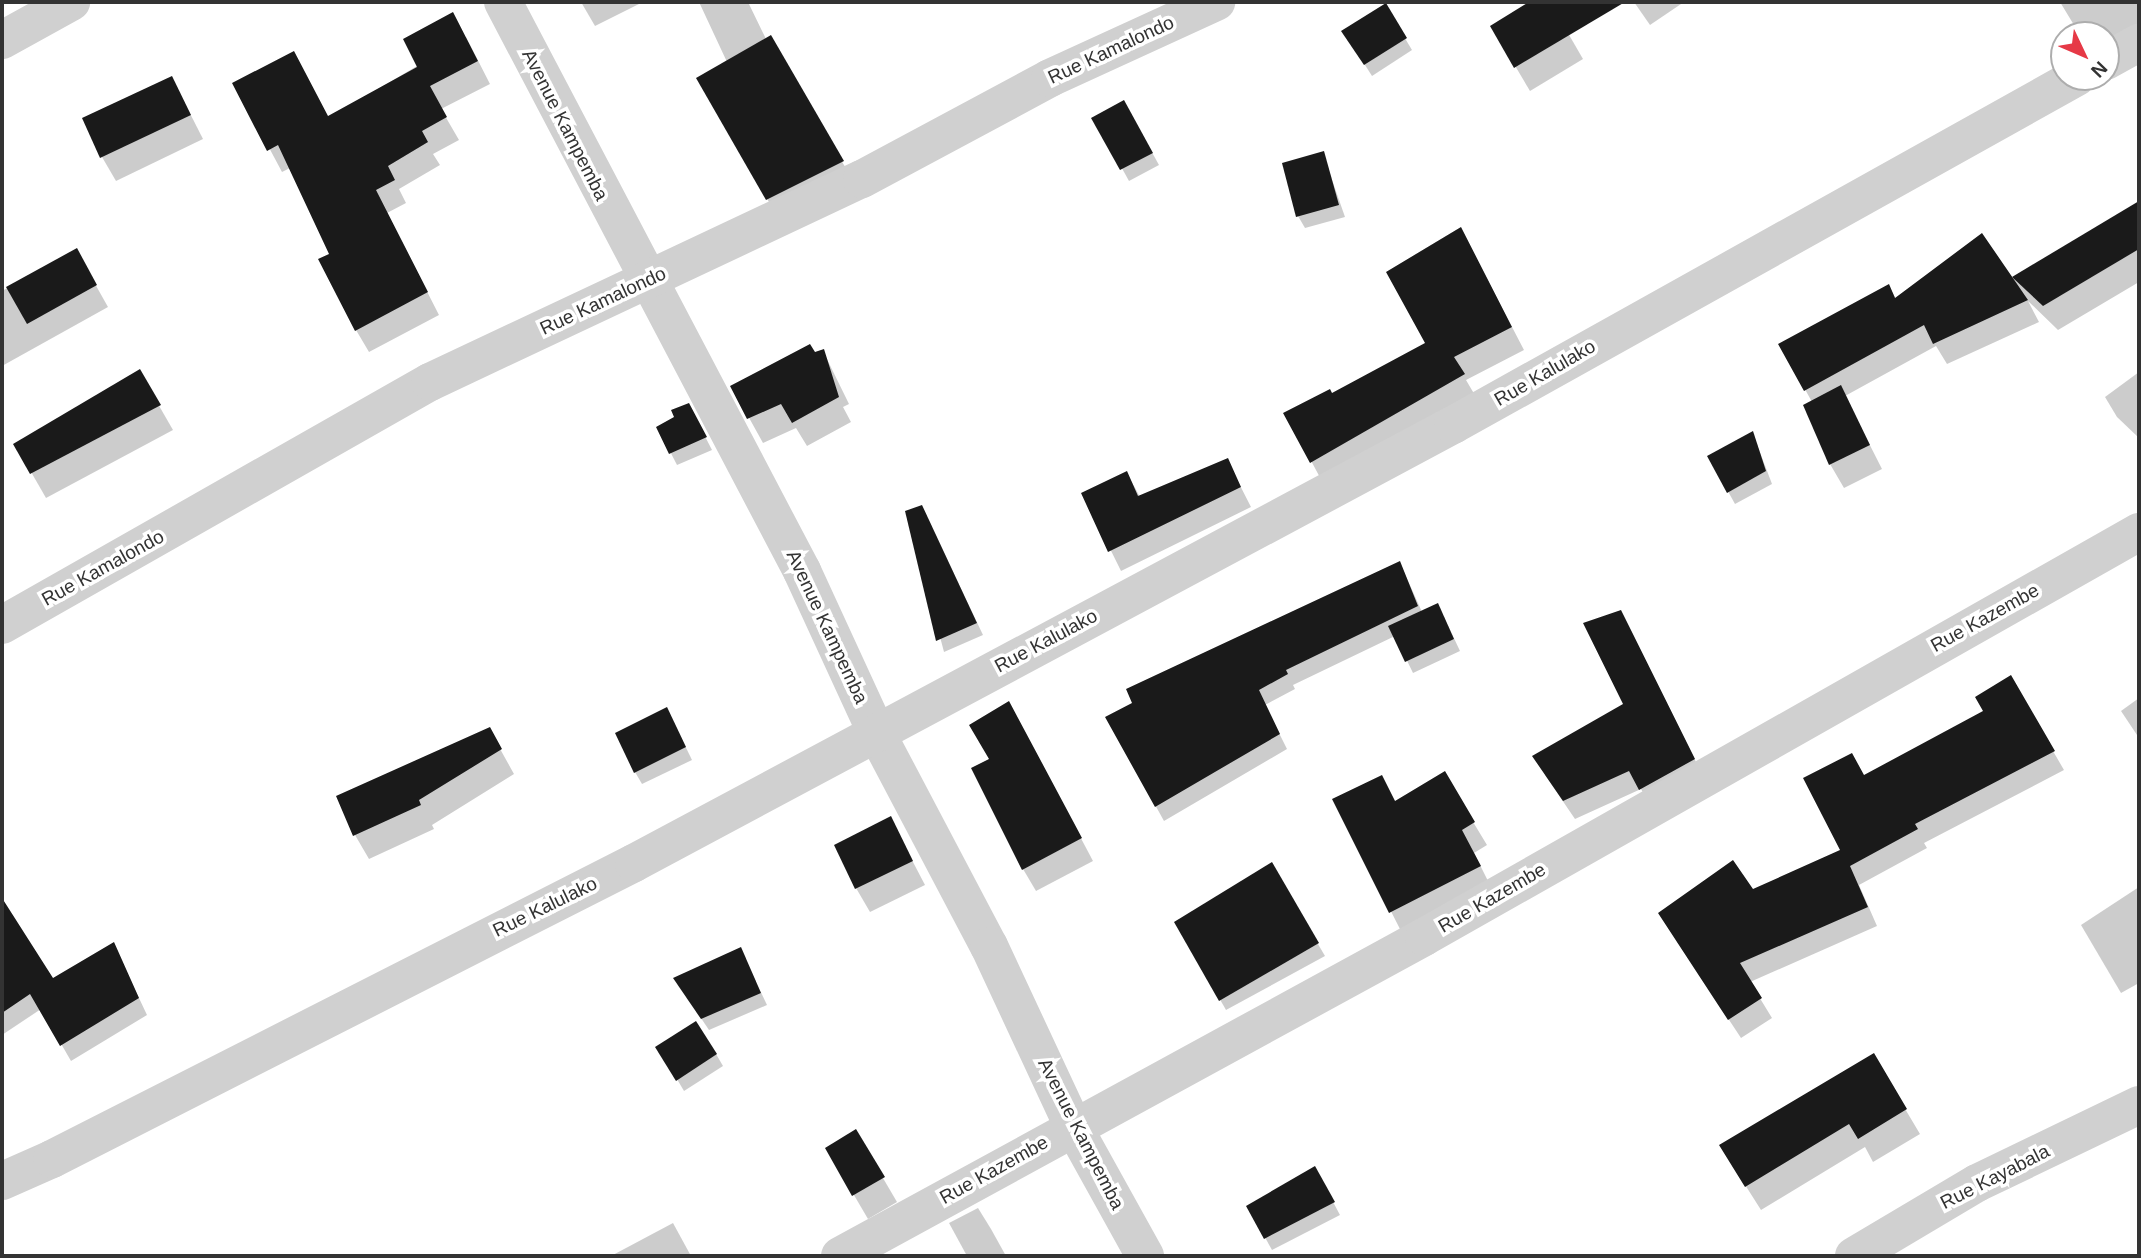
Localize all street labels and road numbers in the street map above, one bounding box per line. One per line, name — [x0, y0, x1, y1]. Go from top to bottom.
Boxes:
street label: Rue Kamalondo — [1044, 11, 1178, 89]
street label: Avenue Kampemba — [517, 46, 613, 204]
street label: Rue Kamalondo — [536, 262, 670, 340]
street label: Rue Kalulako — [1490, 335, 1600, 411]
street label: Rue Kamalondo — [38, 525, 168, 611]
street label: Avenue Kampemba — [781, 547, 873, 707]
street label: Rue Kazembe — [1927, 579, 2043, 657]
street label: Rue Kalulako — [991, 604, 1101, 678]
street label: Rue Kazembe — [1434, 858, 1550, 938]
street label: Rue Kalulako — [489, 872, 601, 942]
street label: Avenue Kampemba — [1033, 1055, 1129, 1213]
street label: Rue Kazembe — [936, 1131, 1052, 1209]
street label: Rue Kayabala — [1937, 1140, 2053, 1214]

